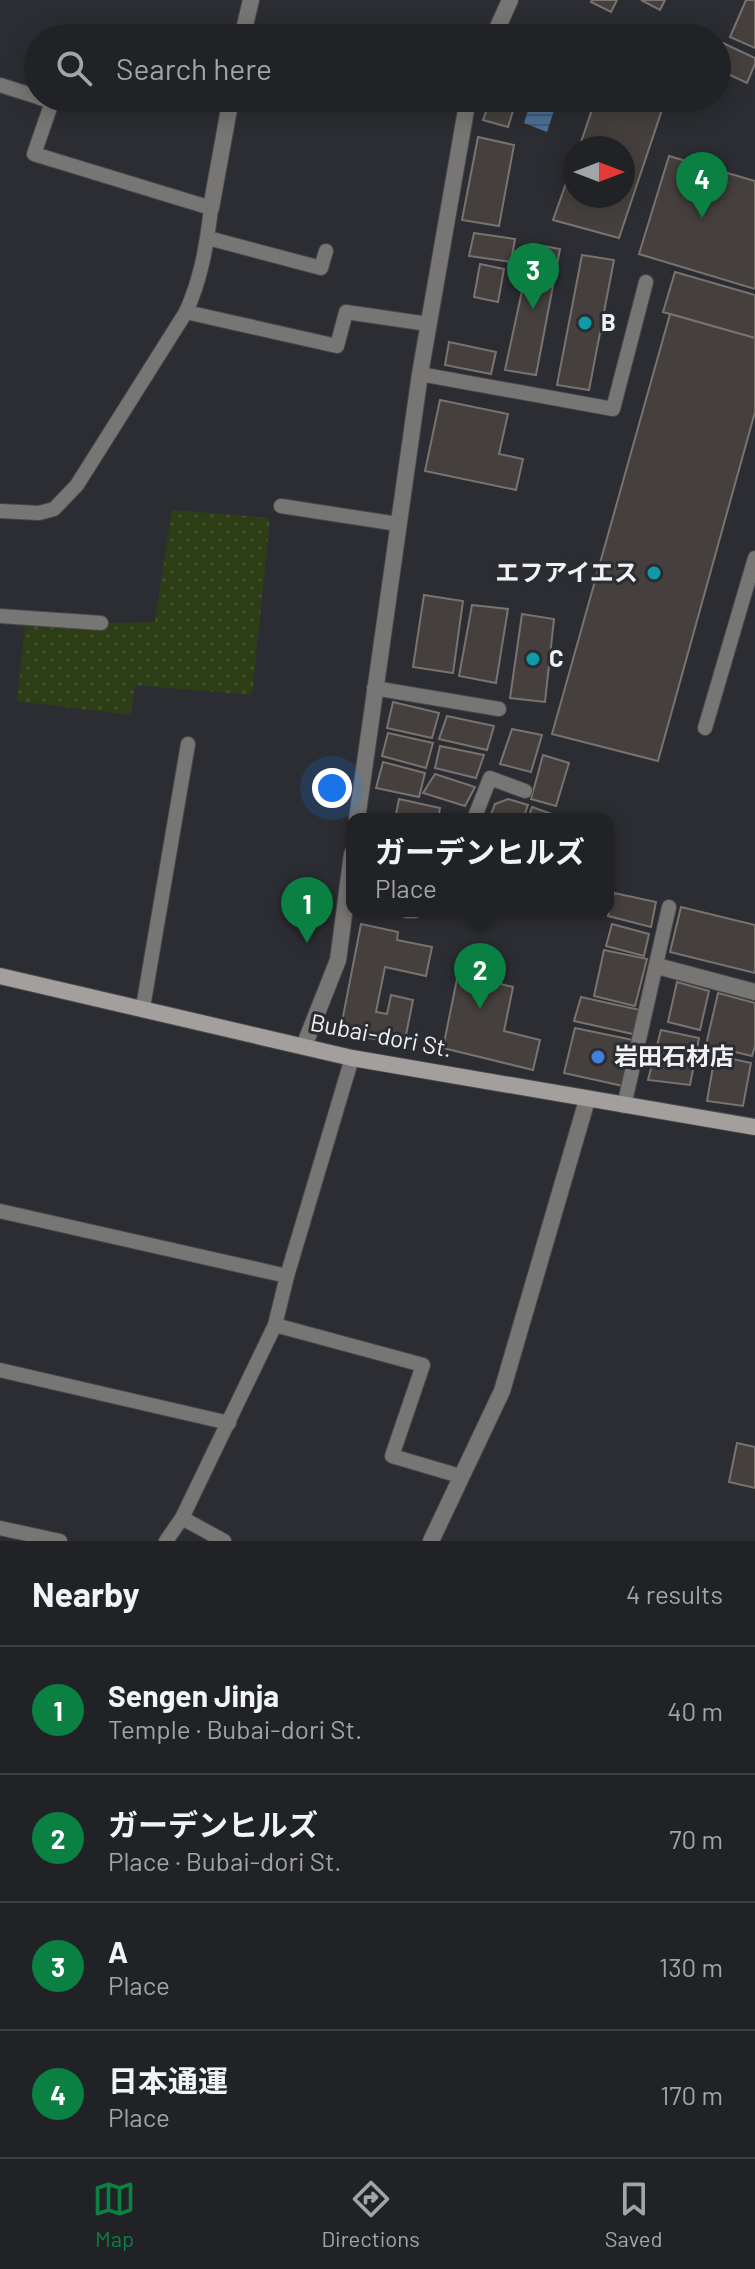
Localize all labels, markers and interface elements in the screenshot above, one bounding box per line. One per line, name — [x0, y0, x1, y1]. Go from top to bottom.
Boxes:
search box — [24, 24, 731, 112]
icon: search — [52, 46, 96, 90]
text: Search here — [116, 50, 272, 86]
north arrow — [563, 136, 635, 208]
pin: 4 — [676, 152, 728, 218]
pin: 3 — [507, 243, 559, 309]
place label: B — [601, 307, 616, 336]
marker: B — [576, 314, 594, 332]
place label: エフアイエス — [495, 557, 638, 586]
marker: エフアイエス — [645, 564, 663, 582]
place label: C — [549, 643, 564, 672]
marker: C — [524, 650, 542, 668]
your location — [312, 768, 352, 808]
popup — [346, 813, 614, 917]
text: ガーデンヒルズ — [375, 833, 585, 869]
text: Place — [375, 872, 437, 903]
pin: 1 — [281, 877, 333, 943]
pin: 2 — [454, 943, 506, 1009]
street label: Bubai-dori St. — [308, 1007, 455, 1062]
place label: 岩田石材店 — [614, 1041, 734, 1070]
marker: 岩田石材店 — [589, 1048, 607, 1066]
text: Nearby — [32, 1573, 140, 1614]
text: 4 results — [626, 1578, 723, 1609]
text: Sengen Jinja — [108, 1677, 279, 1713]
text: 1 — [53, 1695, 63, 1726]
text: 40 m — [667, 1695, 723, 1726]
text: Temple · Bubai-dori St. — [108, 1713, 362, 1744]
text: ガーデンヒルズ — [108, 1806, 318, 1842]
text: 2 — [51, 1823, 65, 1854]
text: 70 m — [669, 1823, 723, 1854]
text: Place · Bubai-dori St. — [108, 1845, 342, 1876]
text: A — [108, 1933, 128, 1969]
text: 3 — [51, 1951, 65, 1982]
text: 130 m — [659, 1951, 723, 1982]
text: Place — [108, 1969, 170, 2000]
text: 日本通運 — [108, 2062, 228, 2098]
text: 4 — [50, 2079, 66, 2110]
text: 170 m — [660, 2079, 723, 2110]
text: Place — [108, 2101, 170, 2132]
tab: Map — [92, 2177, 136, 2251]
tab: Directions — [321, 2177, 420, 2251]
tab: Saved — [605, 2177, 662, 2251]

